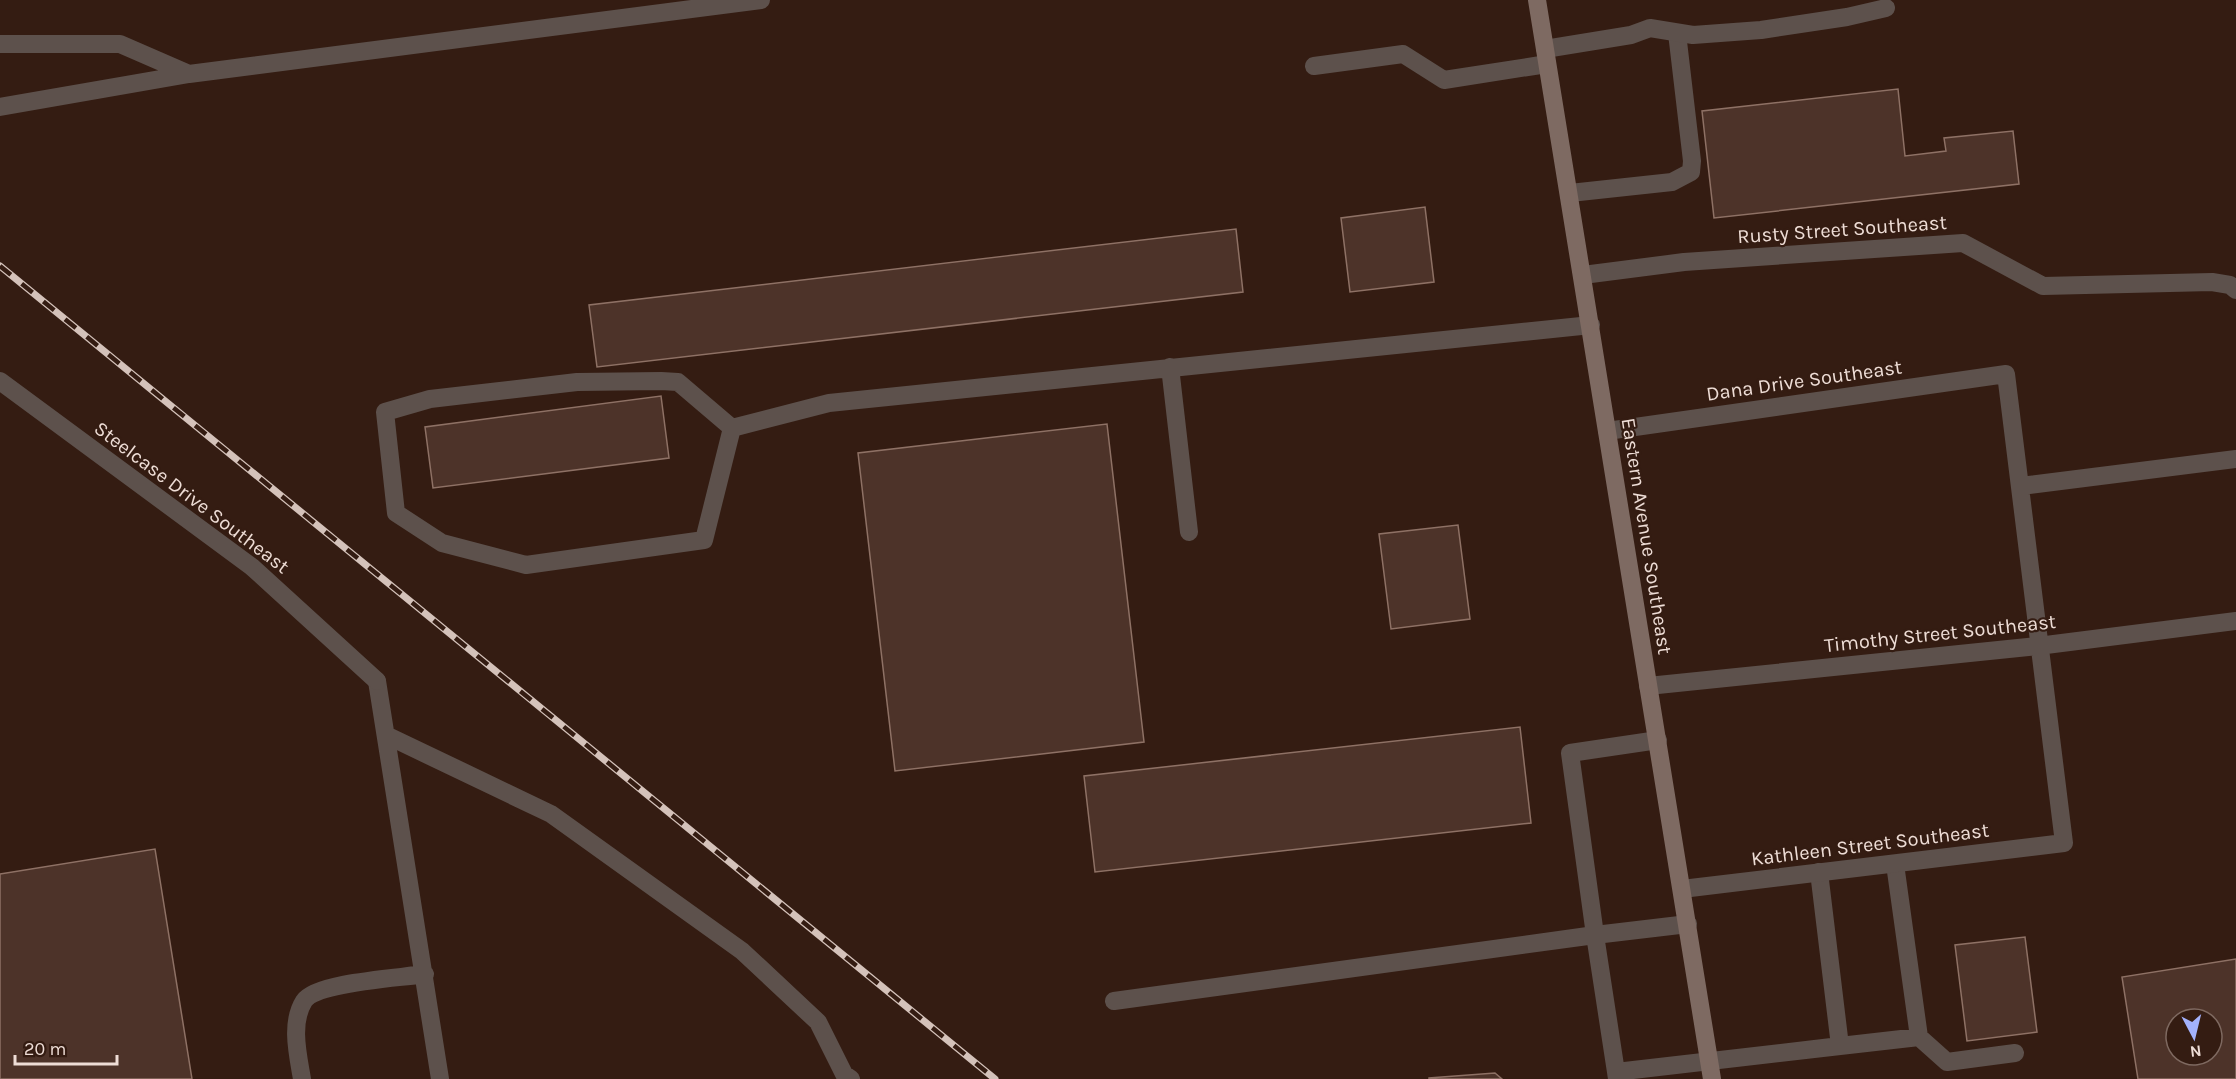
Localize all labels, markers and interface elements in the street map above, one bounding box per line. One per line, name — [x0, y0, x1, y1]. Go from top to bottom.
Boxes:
street label: Rusty Street Southeast — [1736, 211, 1948, 248]
street label: Dana Drive Southeast — [1705, 355, 1904, 406]
street label: Eastern Avenue Southeast — [1616, 416, 1677, 656]
street label: Steelcase Drive Southeast — [90, 417, 294, 579]
street label: Timothy Street Southeast — [1823, 610, 2058, 657]
street label: Kathleen Street Southeast — [1750, 818, 1991, 870]
north arrow — [2164, 1007, 2224, 1067]
scale bar — [15, 1028, 117, 1066]
text: 20 m — [24, 1038, 66, 1060]
text: N — [2189, 1041, 2203, 1062]

